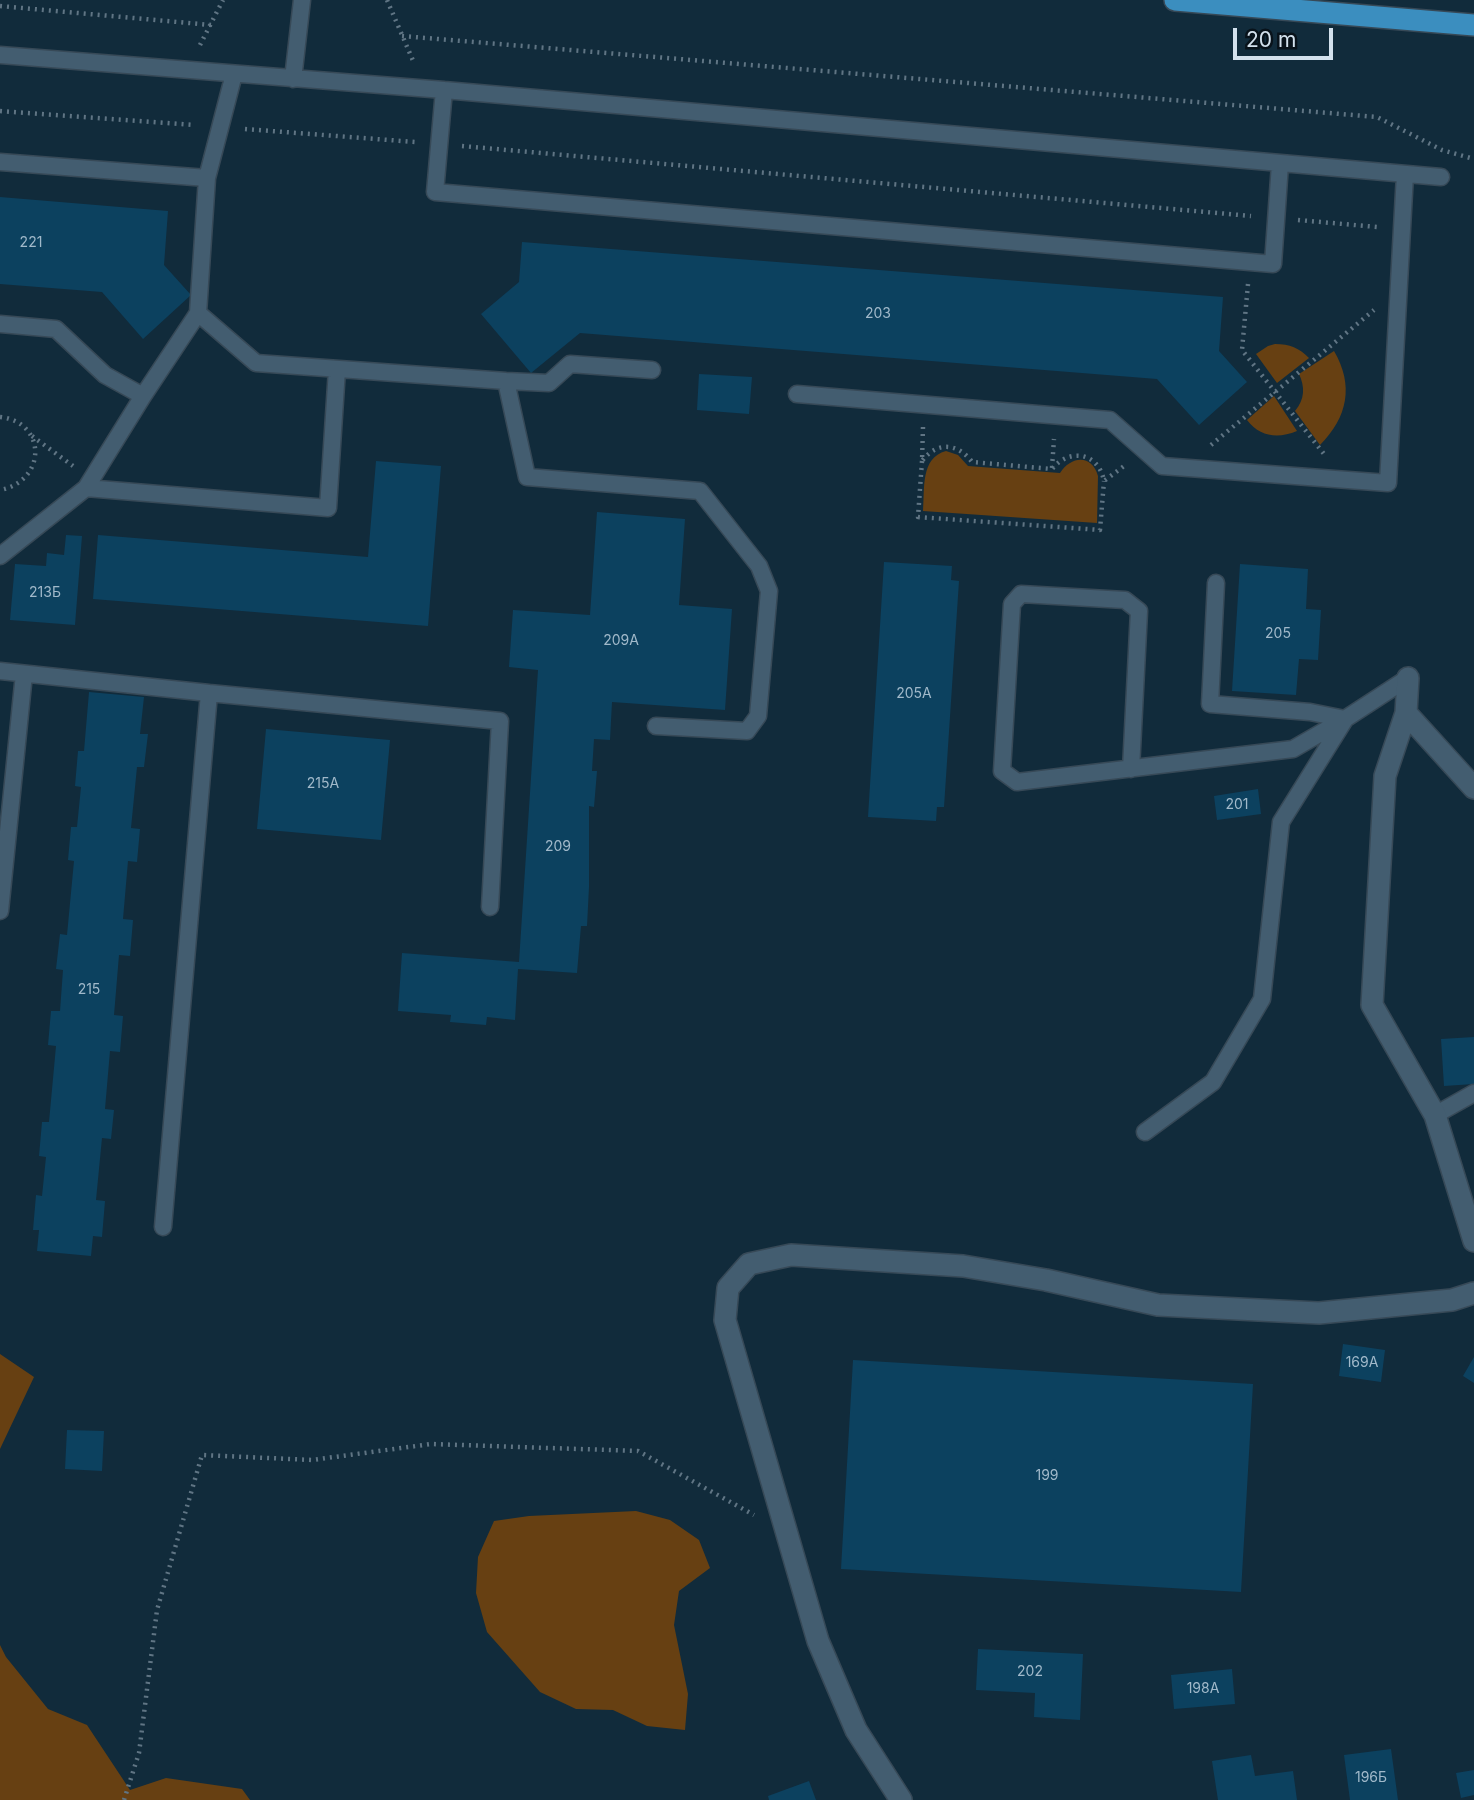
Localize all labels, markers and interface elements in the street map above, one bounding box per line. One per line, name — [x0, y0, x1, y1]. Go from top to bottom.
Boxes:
scale bar — [1236, 14, 1336, 58]
text: 20 m — [1246, 27, 1296, 52]
house number: 221 — [20, 235, 42, 251]
house number: 203 — [865, 306, 891, 322]
house number: 213Б — [29, 585, 61, 601]
house number: 205 — [1265, 626, 1291, 642]
house number: 209А — [603, 633, 639, 649]
house number: 205А — [896, 686, 932, 702]
house number: 215А — [307, 776, 339, 792]
house number: 201 — [1225, 797, 1249, 813]
house number: 209 — [545, 839, 571, 855]
house number: 215 — [78, 982, 100, 998]
house number: 169А — [1346, 1355, 1378, 1371]
house number: 199 — [1035, 1468, 1059, 1484]
house number: 202 — [1017, 1664, 1043, 1680]
house number: 198А — [1187, 1681, 1219, 1697]
house number: 196Б — [1355, 1770, 1387, 1786]

